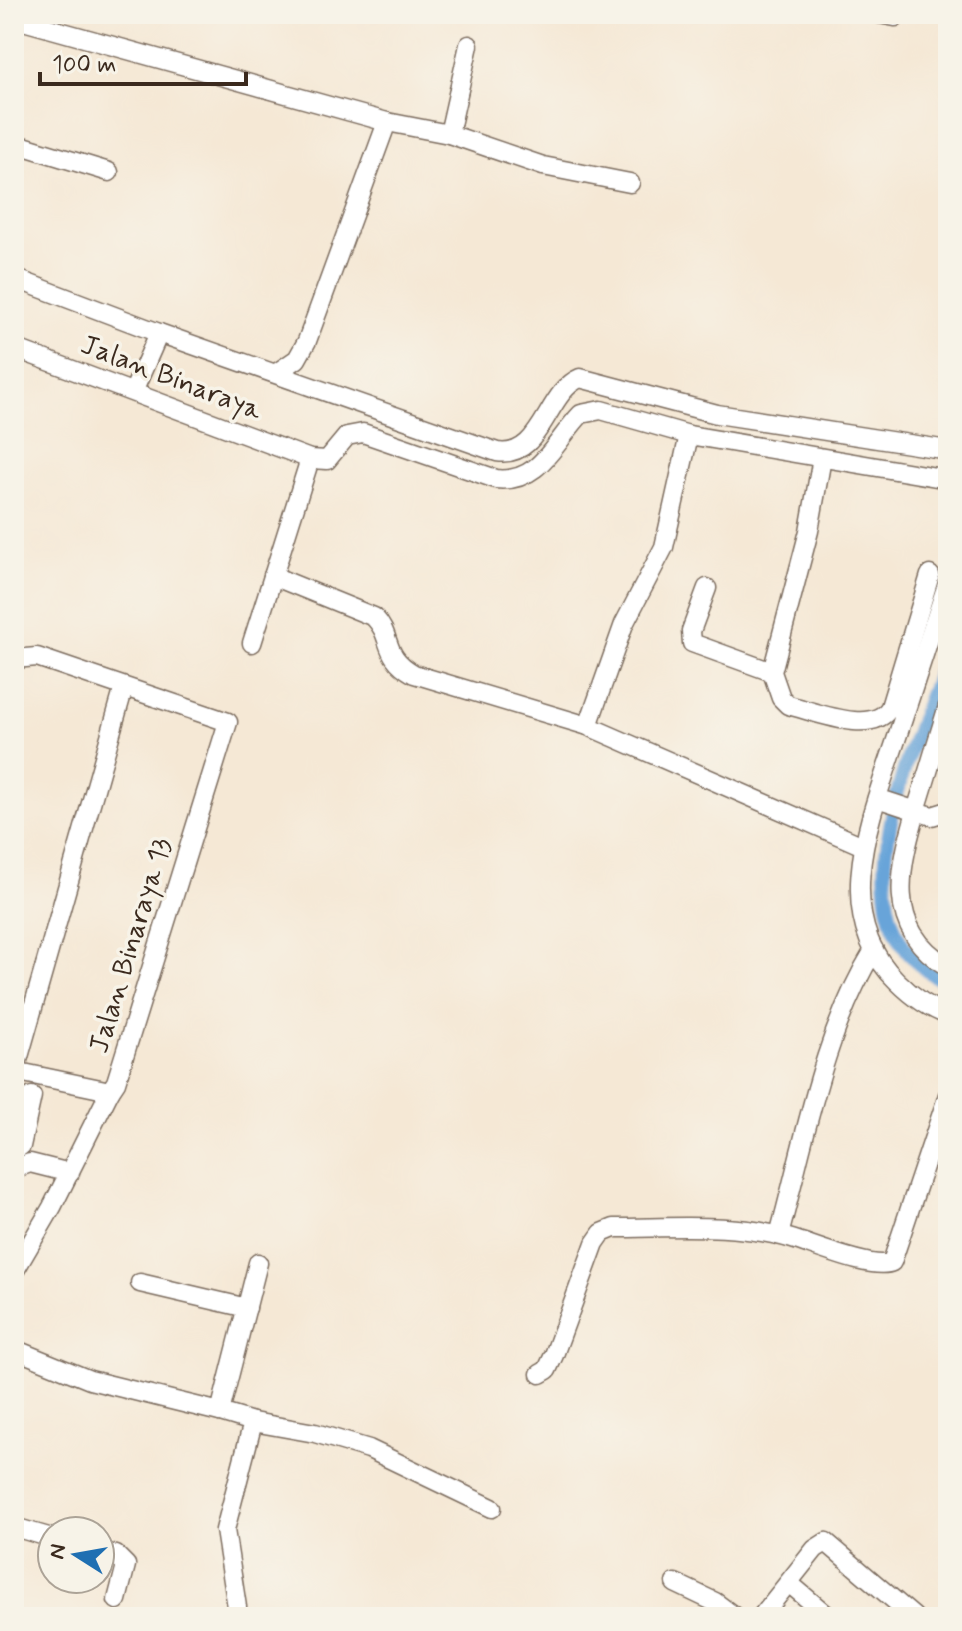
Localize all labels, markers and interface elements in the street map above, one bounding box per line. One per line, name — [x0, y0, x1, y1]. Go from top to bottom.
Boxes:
scale bar — [40, 36, 246, 86]
text: 100 m — [52, 50, 116, 81]
street label: Jalan Binaraya — [75, 327, 267, 430]
street label: Jalan Binaraya 13 — [81, 834, 182, 1058]
north arrow — [36, 1515, 116, 1595]
text: N — [43, 1542, 73, 1561]

